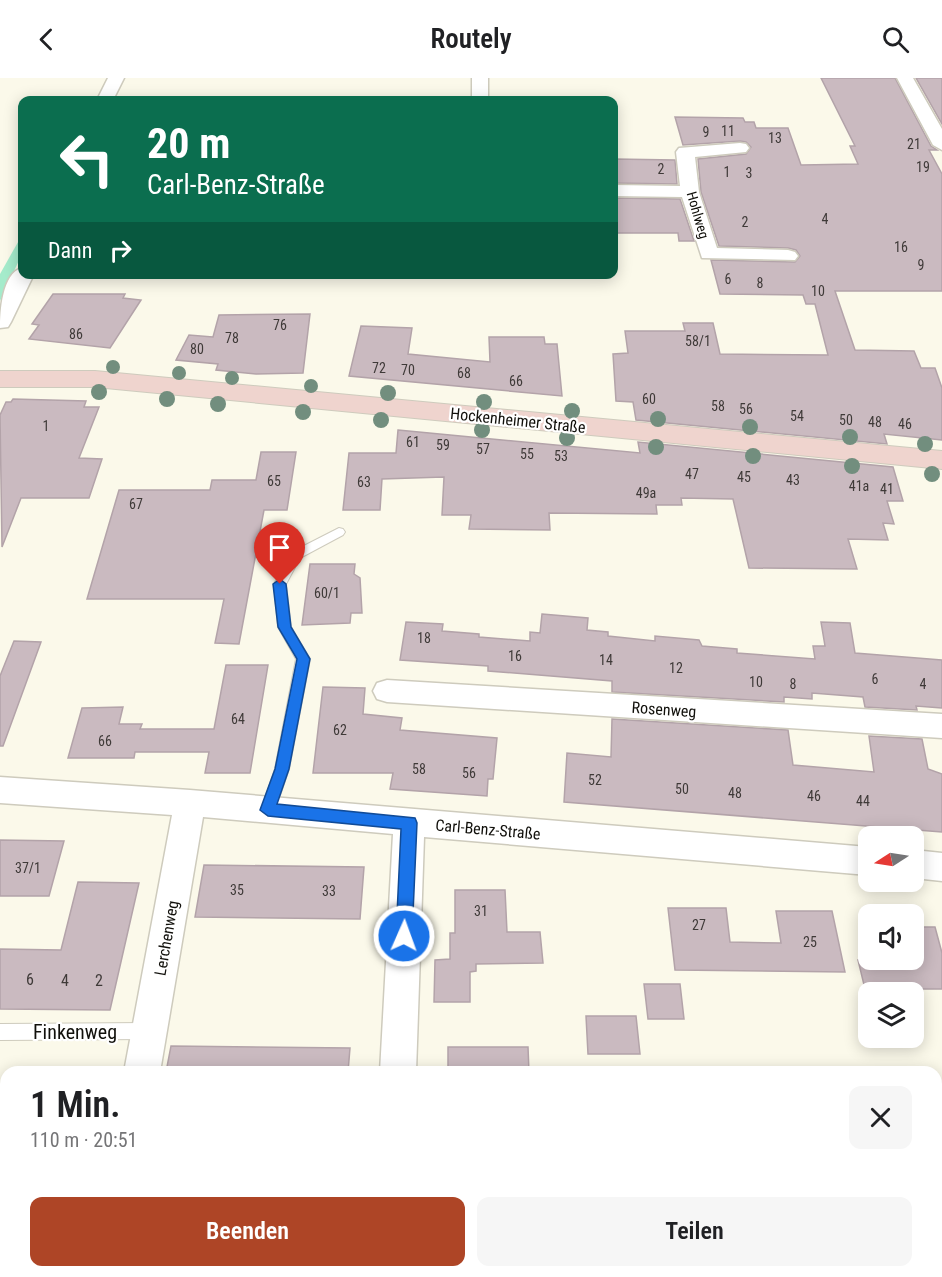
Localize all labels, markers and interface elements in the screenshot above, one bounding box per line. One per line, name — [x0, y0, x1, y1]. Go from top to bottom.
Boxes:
icon: back — [30, 23, 63, 56]
text: Routely — [430, 23, 512, 55]
icon: search — [879, 23, 912, 56]
text: 20 m — [147, 119, 230, 168]
icon: left — [48, 120, 126, 198]
house number: 11 — [721, 123, 735, 139]
house number: 9 — [703, 124, 709, 140]
house number: 13 — [768, 130, 782, 146]
house number: 21 — [907, 136, 921, 152]
house number: 19 — [916, 159, 930, 175]
house number: 2 — [658, 161, 665, 177]
house number: 1 — [724, 164, 730, 180]
house number: 3 — [746, 165, 752, 181]
text: Carl-Benz-Straße — [147, 169, 325, 201]
street label: Hohlweg — [684, 190, 712, 240]
house number: 4 — [822, 211, 829, 227]
house number: 2 — [742, 214, 749, 230]
icon: right — [104, 234, 137, 267]
text: Dann — [48, 238, 92, 263]
house number: 16 — [894, 239, 908, 255]
house number: 9 — [918, 257, 924, 273]
house number: 6 — [725, 271, 732, 287]
house number: 8 — [757, 275, 764, 291]
house number: 10 — [811, 283, 825, 299]
house number: 76 — [273, 317, 287, 333]
house number: 86 — [69, 326, 83, 342]
house number: 78 — [225, 330, 239, 346]
house number: 58/1 — [685, 333, 711, 349]
house number: 80 — [190, 341, 204, 357]
house number: 72 — [372, 360, 386, 376]
house number: 70 — [401, 362, 415, 378]
house number: 68 — [457, 365, 471, 381]
house number: 66 — [509, 373, 523, 389]
house number: 60 — [642, 391, 656, 407]
house number: 58 — [711, 398, 725, 414]
house number: 56 — [739, 401, 753, 417]
street label: Hockenheimer Straße — [449, 404, 586, 437]
house number: 54 — [790, 408, 804, 424]
house number: 50 — [839, 412, 853, 428]
house number: 48 — [868, 414, 882, 430]
house number: 46 — [898, 416, 912, 432]
house number: 1 — [43, 418, 49, 434]
house number: 61 — [406, 434, 420, 450]
house number: 59 — [436, 437, 450, 453]
house number: 57 — [476, 441, 490, 457]
house number: 55 — [520, 446, 534, 462]
house number: 53 — [554, 448, 568, 464]
house number: 47 — [685, 466, 699, 482]
house number: 45 — [737, 469, 751, 485]
house number: 43 — [786, 472, 800, 488]
house number: 65 — [267, 473, 281, 489]
house number: 63 — [357, 474, 371, 490]
house number: 41a — [849, 478, 869, 494]
house number: 41 — [880, 481, 894, 497]
house number: 49a — [636, 485, 656, 501]
house number: 67 — [129, 496, 143, 512]
pin — [254, 522, 305, 584]
icon: arrive — [263, 531, 296, 564]
house number: 60/1 — [314, 585, 340, 601]
house number: 18 — [417, 630, 431, 646]
house number: 16 — [508, 648, 522, 664]
house number: 14 — [599, 652, 613, 668]
house number: 12 — [669, 660, 683, 676]
house number: 6 — [872, 671, 879, 687]
house number: 10 — [749, 674, 763, 690]
house number: 8 — [790, 676, 797, 692]
house number: 4 — [920, 676, 927, 692]
street label: Rosenweg — [631, 698, 697, 721]
house number: 64 — [231, 711, 245, 727]
house number: 62 — [333, 722, 347, 738]
house number: 66 — [98, 733, 112, 749]
house number: 58 — [412, 761, 426, 777]
house number: 56 — [462, 765, 476, 781]
house number: 52 — [588, 772, 602, 788]
house number: 50 — [675, 781, 689, 797]
house number: 48 — [728, 785, 742, 801]
house number: 46 — [807, 788, 821, 804]
house number: 44 — [856, 793, 870, 809]
street label: Carl-Benz-Straße — [435, 815, 541, 844]
north arrow — [858, 826, 924, 892]
map controls — [858, 826, 924, 1048]
house number: 37/1 — [15, 860, 41, 876]
house number: 35 — [230, 882, 244, 898]
house number: 33 — [322, 883, 336, 899]
street label: Lerchenweg — [151, 899, 182, 977]
house number: 31 — [474, 903, 488, 919]
position arrow — [372, 904, 436, 968]
button: sound — [858, 904, 924, 970]
house number: 27 — [692, 917, 706, 933]
house number: 25 — [803, 934, 817, 950]
house number: 6 — [26, 970, 34, 989]
house number: 4 — [61, 971, 69, 990]
house number: 2 — [95, 971, 103, 990]
button: layers — [858, 982, 924, 1048]
street label: Finkenweg — [33, 1020, 117, 1044]
text: 1 Min. — [30, 1084, 120, 1126]
button: close — [849, 1086, 912, 1149]
text: 110 m · 20:51 — [30, 1128, 137, 1152]
button: Beenden — [30, 1197, 465, 1266]
button: Teilen — [477, 1197, 912, 1266]

